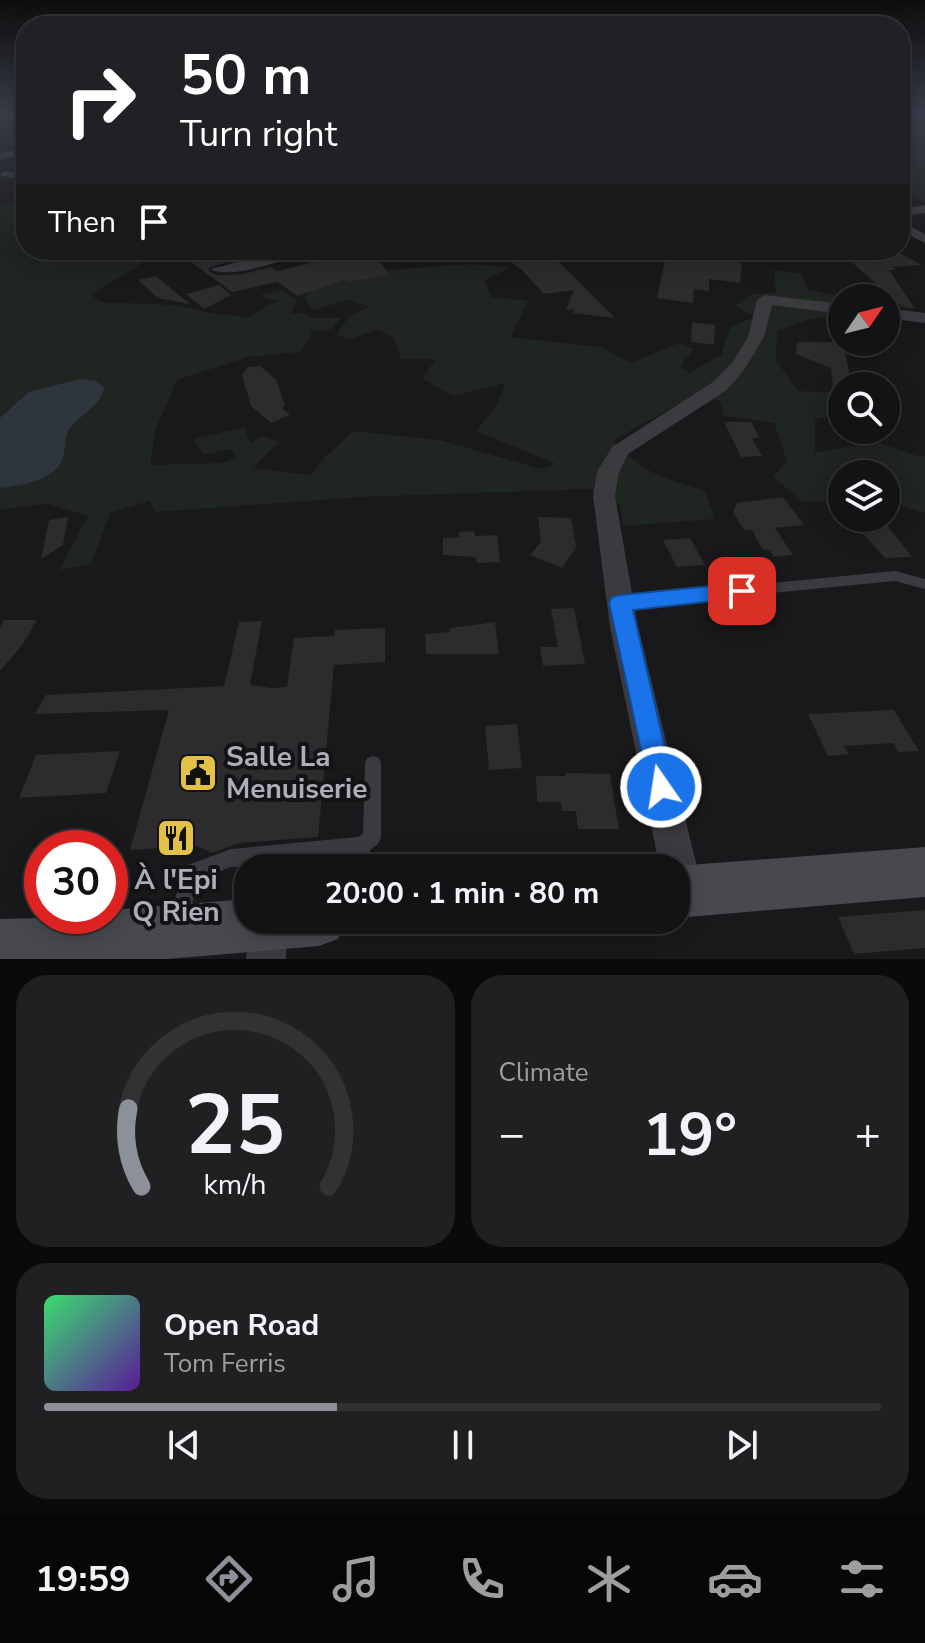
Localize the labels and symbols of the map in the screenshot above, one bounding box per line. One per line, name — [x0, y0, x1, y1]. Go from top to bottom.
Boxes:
north arrow — [828, 284, 900, 356]
pin — [708, 557, 776, 625]
place label: Salle La Menuiserie — [226, 738, 367, 808]
position arrow — [619, 745, 703, 829]
public building icon: Salle La Menuiserie — [177, 752, 219, 794]
restaurant icon: À l'Epi Q Rien — [155, 817, 197, 859]
speed limit sign: 30 — [24, 830, 128, 934]
place label: À l'Epi Q Rien — [132, 861, 220, 931]

